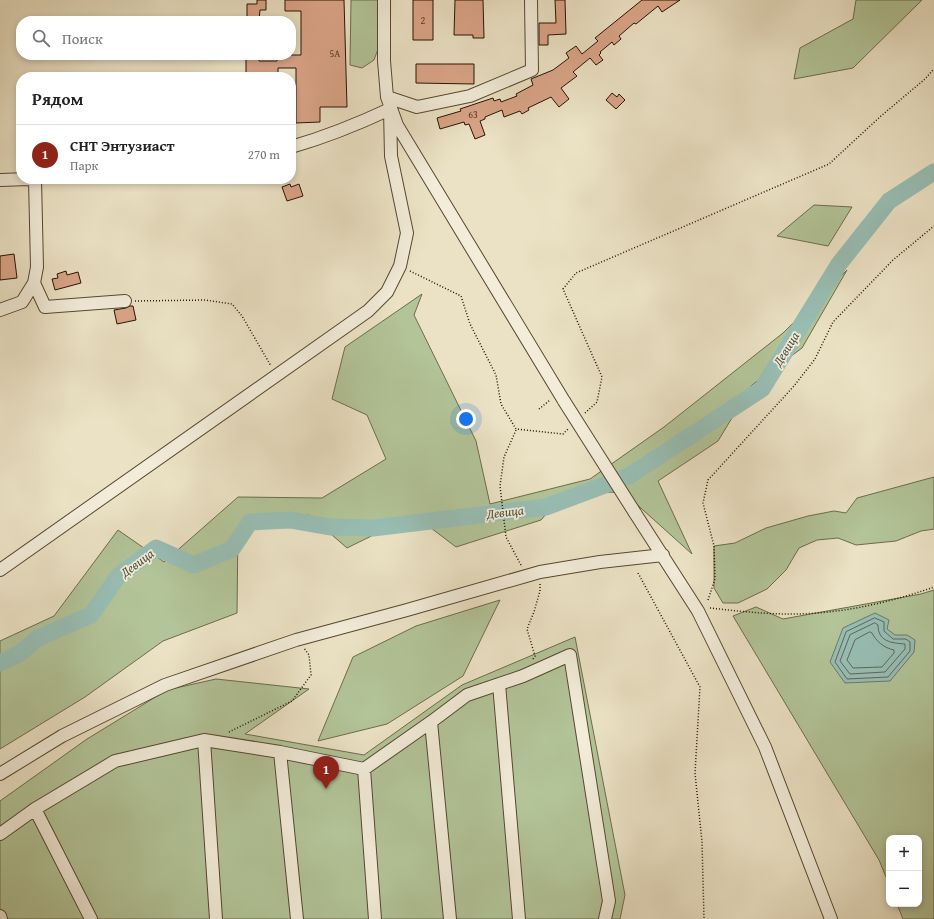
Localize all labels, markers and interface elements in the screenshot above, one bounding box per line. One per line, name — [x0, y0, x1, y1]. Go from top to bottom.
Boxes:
house number: 2 — [421, 13, 426, 28]
search box — [16, 16, 296, 60]
icon: search — [30, 27, 52, 49]
text: Поиск — [62, 28, 103, 49]
house number: 5А — [330, 46, 340, 61]
text: Рядом — [32, 86, 83, 111]
house number: 63 — [468, 107, 478, 122]
text: СНТ Энтузиаст — [70, 135, 174, 156]
text: 1 — [42, 145, 48, 164]
text: 270 m — [248, 145, 280, 164]
text: Парк — [70, 156, 98, 175]
water label: Девица — [767, 328, 804, 371]
your location — [456, 409, 476, 429]
water label: Девица — [484, 500, 525, 524]
water label: Девица — [116, 544, 158, 582]
pin: 1 — [313, 756, 339, 789]
map controls — [886, 835, 922, 907]
button: + — [886, 835, 922, 871]
button: − — [886, 871, 922, 907]

